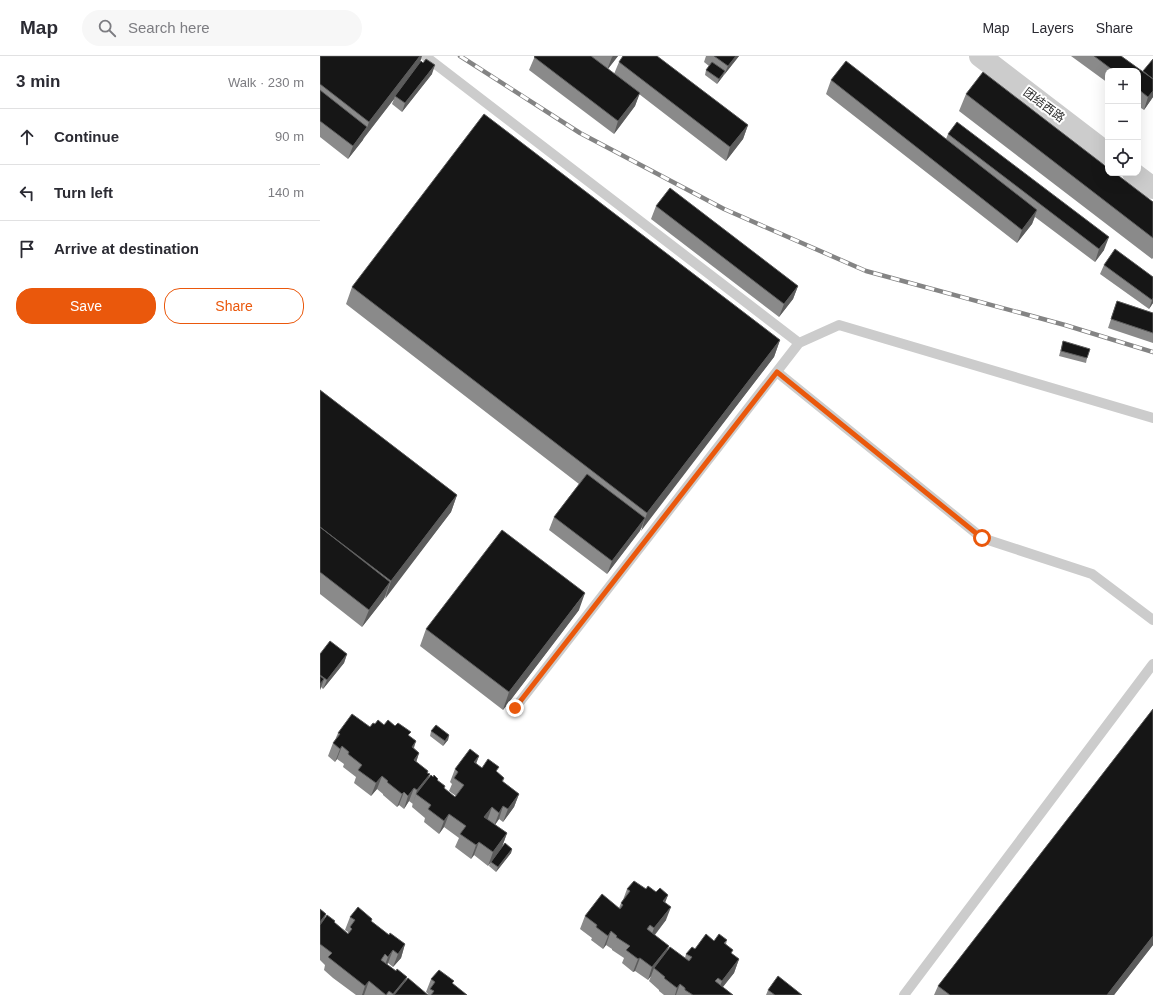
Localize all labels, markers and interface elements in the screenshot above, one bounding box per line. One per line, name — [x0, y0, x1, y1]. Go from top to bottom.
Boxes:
search box — [82, 10, 362, 46]
text: Map — [20, 17, 58, 38]
icon: search — [96, 17, 118, 39]
text: Search here — [128, 19, 210, 36]
text: Map — [982, 20, 1010, 36]
text: Layers — [1032, 20, 1074, 36]
text: Share — [1096, 20, 1133, 36]
map controls — [1105, 68, 1141, 176]
button: + — [1105, 68, 1141, 104]
text: 3 min — [16, 72, 60, 91]
text: Walk · 230 m — [228, 75, 304, 90]
street label: 团结西路 — [1021, 85, 1067, 125]
button: − — [1105, 104, 1141, 140]
icon: ahead — [16, 126, 38, 148]
text: Continue — [54, 128, 119, 145]
text: 90 m — [275, 129, 304, 144]
button: locate — [1105, 140, 1141, 176]
icon: left — [16, 182, 38, 204]
text: Turn left — [54, 184, 113, 201]
text: 140 m — [268, 185, 304, 200]
icon: arrive — [16, 238, 38, 260]
text: Arrive at destination — [54, 240, 199, 257]
button: Save — [16, 288, 156, 324]
button: Share — [164, 288, 304, 324]
route start — [973, 529, 991, 547]
route end — [506, 699, 524, 717]

